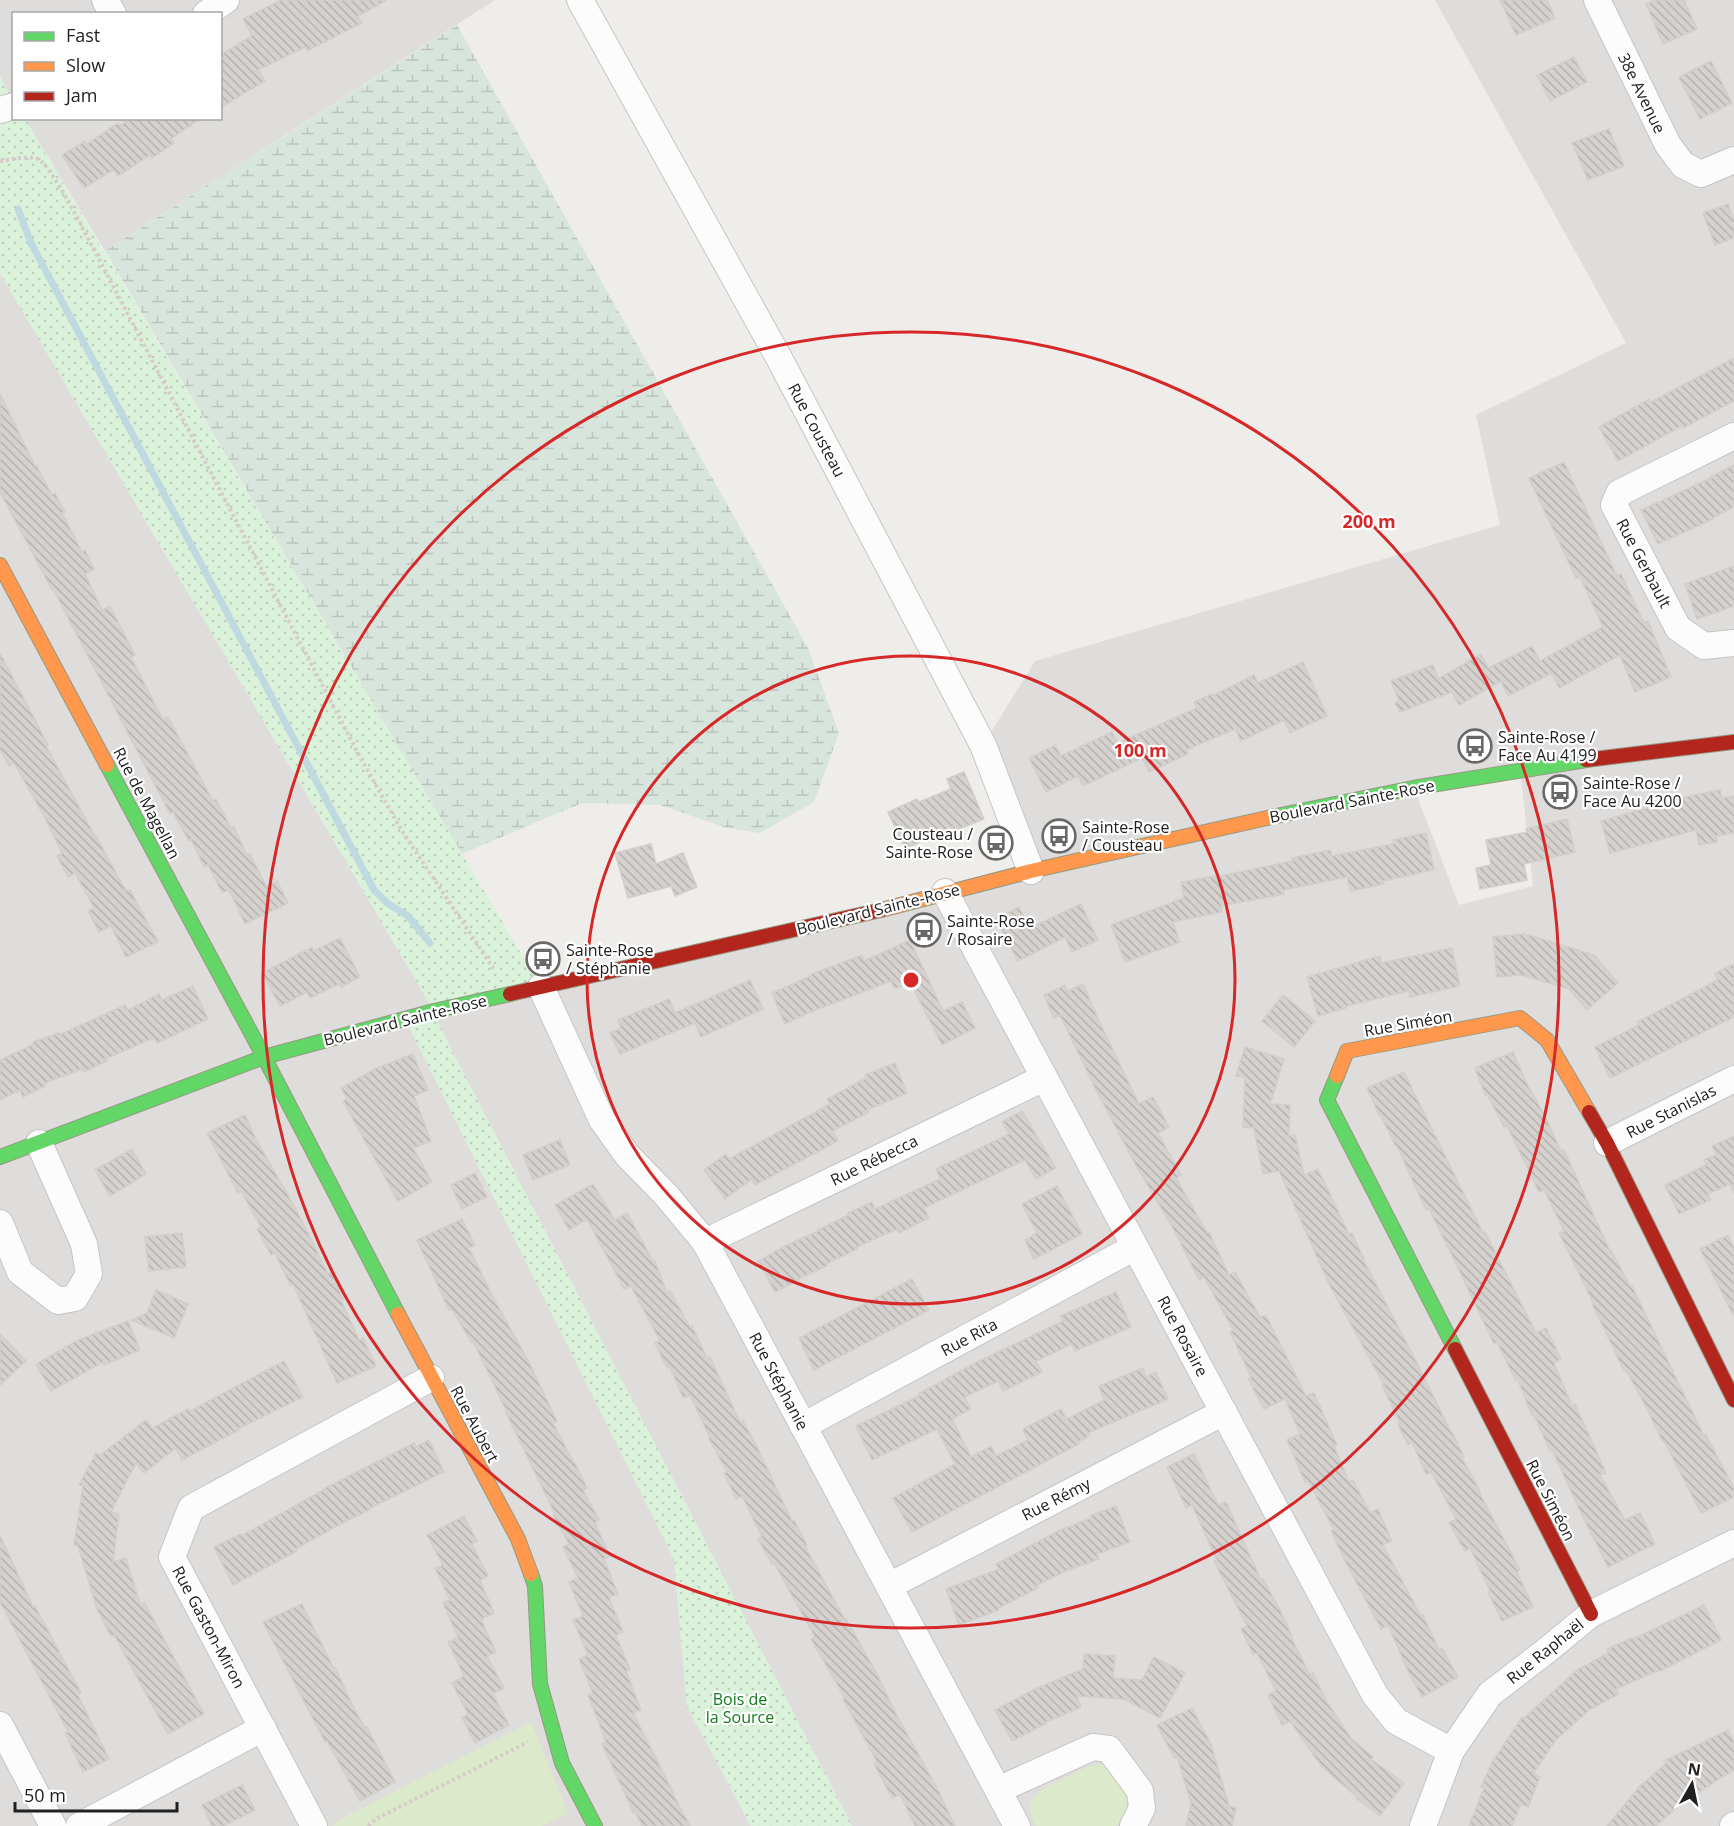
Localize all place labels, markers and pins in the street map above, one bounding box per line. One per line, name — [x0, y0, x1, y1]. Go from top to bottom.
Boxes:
place label: Sainte-Rose / Face Au 4199 — [1498, 726, 1597, 766]
bus stop icon: Sainte-Rose / Face Au 4199 — [1457, 728, 1493, 764]
place label: Sainte-Rose / Face Au 4200 — [1583, 772, 1682, 812]
bus stop icon: Sainte-Rose / Face Au 4200 — [1542, 774, 1578, 810]
place label: Sainte-Rose / Cousteau — [1082, 816, 1169, 856]
bus stop icon: Sainte-Rose / Cousteau — [1041, 818, 1077, 854]
place label: Cousteau / Sainte-Rose — [886, 823, 973, 863]
bus stop icon: Cousteau / Sainte-Rose — [978, 825, 1014, 861]
place label: Sainte-Rose / Rosaire — [947, 910, 1034, 950]
bus stop icon: Sainte-Rose / Rosaire — [906, 912, 942, 948]
place label: Sainte-Rose / Stéphanie — [566, 939, 653, 979]
bus stop icon: Sainte-Rose / Stéphanie — [525, 941, 561, 977]
centre of rings — [901, 970, 921, 990]

